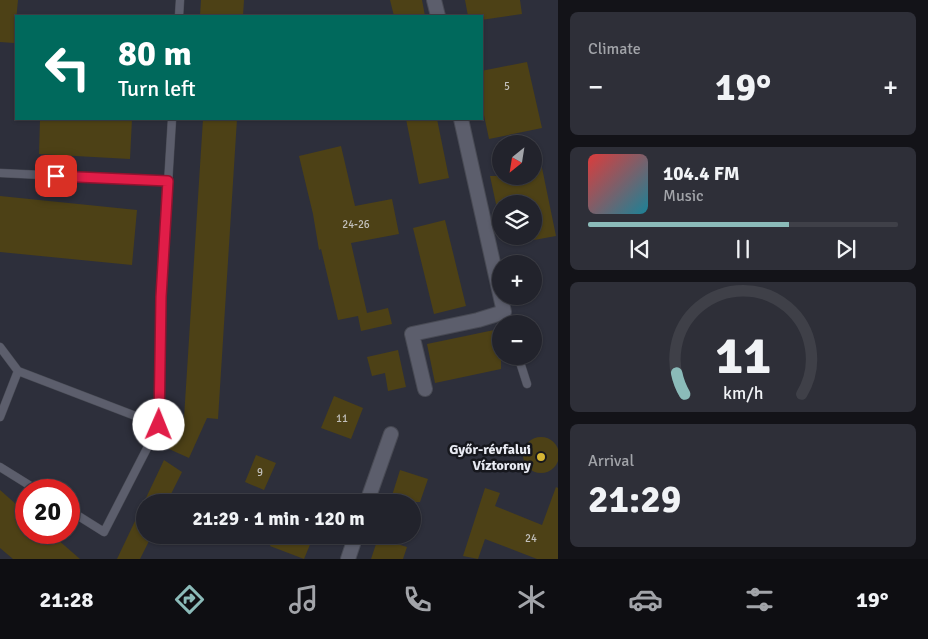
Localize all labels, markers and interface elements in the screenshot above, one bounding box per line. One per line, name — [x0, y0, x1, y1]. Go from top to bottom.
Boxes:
text: 80 m — [118, 32, 192, 75]
icon: left — [35, 35, 100, 100]
text: Climate — [588, 39, 641, 59]
text: 19° — [715, 64, 771, 111]
text: − — [588, 70, 603, 104]
text: + — [883, 70, 898, 104]
text: Turn left — [118, 75, 196, 102]
house number: 5 — [504, 80, 510, 93]
north arrow — [492, 135, 542, 185]
map controls — [492, 135, 542, 365]
pin — [35, 155, 77, 197]
icon: arrive — [42, 162, 70, 190]
text: 104.4 FM — [663, 162, 740, 186]
text: Music — [663, 186, 704, 206]
button: layers — [492, 195, 542, 245]
house number: 24-26 — [342, 218, 370, 231]
icon: previous — [626, 235, 654, 263]
icon: pause — [729, 235, 757, 263]
icon: next — [832, 235, 860, 263]
button: + — [492, 255, 542, 305]
button: − — [492, 315, 542, 365]
text: 11 — [715, 324, 771, 388]
text: km/h — [723, 382, 763, 404]
position arrow — [132, 398, 184, 450]
house number: 11 — [336, 412, 348, 425]
place label: Győr-révfalui Víztorony — [449, 441, 531, 474]
marker: Győr-révfalui Víztorony — [535, 451, 547, 463]
text: Arrival — [588, 451, 634, 471]
house number: 9 — [257, 466, 263, 479]
text: 21:29 — [588, 476, 681, 523]
speed limit sign: 20 — [15, 479, 80, 544]
text: 21:29 · 1 min · 120 m — [192, 507, 365, 531]
house number: 24 — [525, 532, 537, 545]
icon: directions — [172, 582, 207, 617]
icon: music — [286, 582, 321, 617]
icon: phone — [400, 582, 435, 617]
icon: climate — [514, 582, 549, 617]
icon: car — [628, 582, 663, 617]
icon: filters — [742, 582, 777, 617]
text: 21:28 — [39, 586, 93, 613]
text: 19° — [856, 586, 888, 613]

